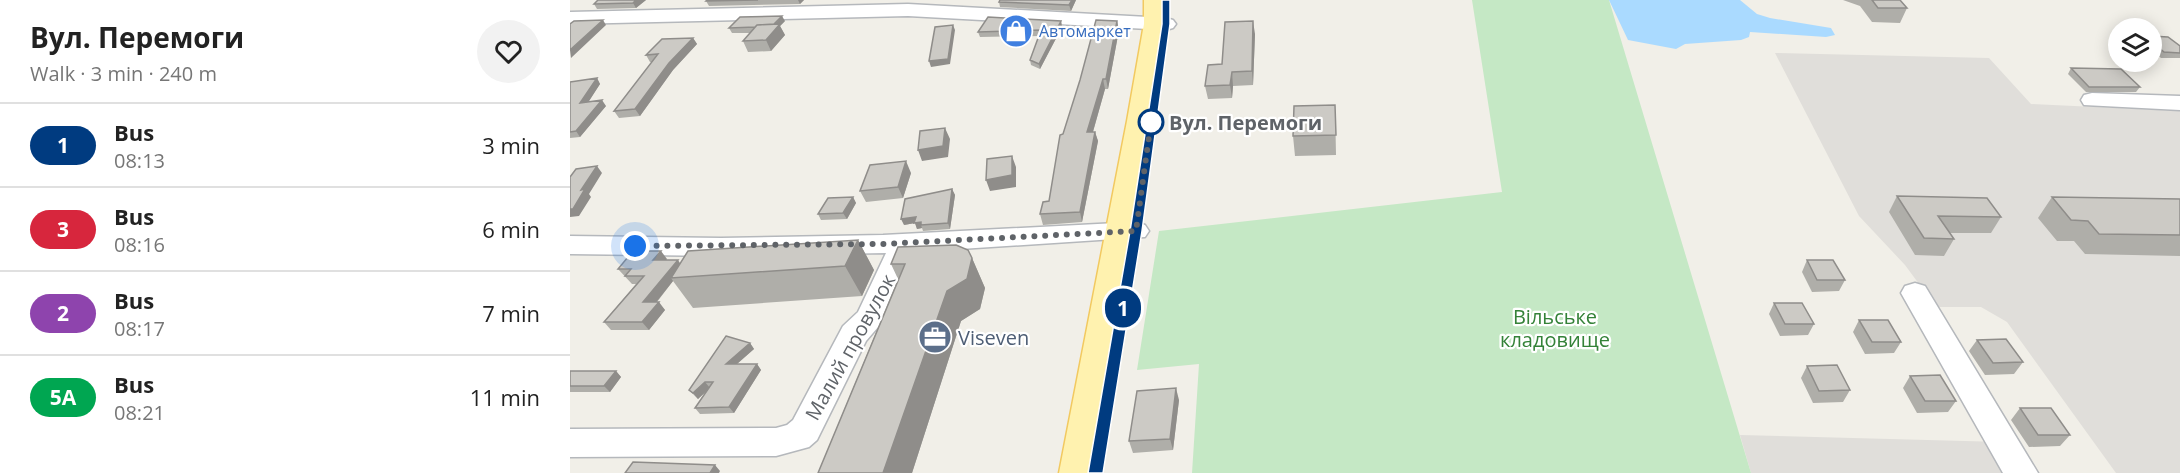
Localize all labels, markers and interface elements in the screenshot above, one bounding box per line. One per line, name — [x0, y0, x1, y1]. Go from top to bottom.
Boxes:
shop icon: Автомаркет — [998, 13, 1034, 49]
text: Вул. Перемоги — [30, 18, 244, 56]
map controls — [2108, 18, 2162, 72]
button: layers — [2108, 18, 2162, 72]
button: heart — [477, 20, 540, 83]
place label: Автомаркет — [1039, 20, 1131, 42]
text: Walk · 3 min · 240 m — [30, 60, 217, 87]
marker: Вул. Перемоги — [1138, 109, 1164, 135]
place label: Вул. Перемоги — [1169, 109, 1322, 136]
text: Bus — [114, 117, 154, 147]
text: 3 min — [482, 130, 540, 160]
text: 1 — [57, 131, 69, 159]
text: 08:13 — [114, 147, 165, 174]
text: Bus — [114, 201, 154, 231]
text: 6 min — [482, 214, 540, 244]
text: 3 — [57, 215, 69, 243]
text: 08:16 — [114, 231, 165, 258]
your location — [620, 231, 650, 261]
street label: Малий провулок — [799, 269, 902, 425]
text: Bus — [114, 285, 154, 315]
line badge: 1 — [1104, 288, 1142, 328]
text: 1 — [1117, 294, 1129, 322]
text: 7 min — [482, 298, 540, 328]
text: 2 — [57, 299, 69, 327]
park label: Вільське кладовище — [1500, 303, 1610, 353]
text: 08:17 — [114, 315, 165, 342]
office icon: Viseven — [917, 319, 953, 355]
place label: Viseven — [958, 324, 1029, 351]
text: Bus — [114, 369, 154, 399]
text: 11 min — [470, 382, 540, 412]
text: 5А — [50, 383, 76, 411]
text: 08:21 — [114, 399, 165, 426]

